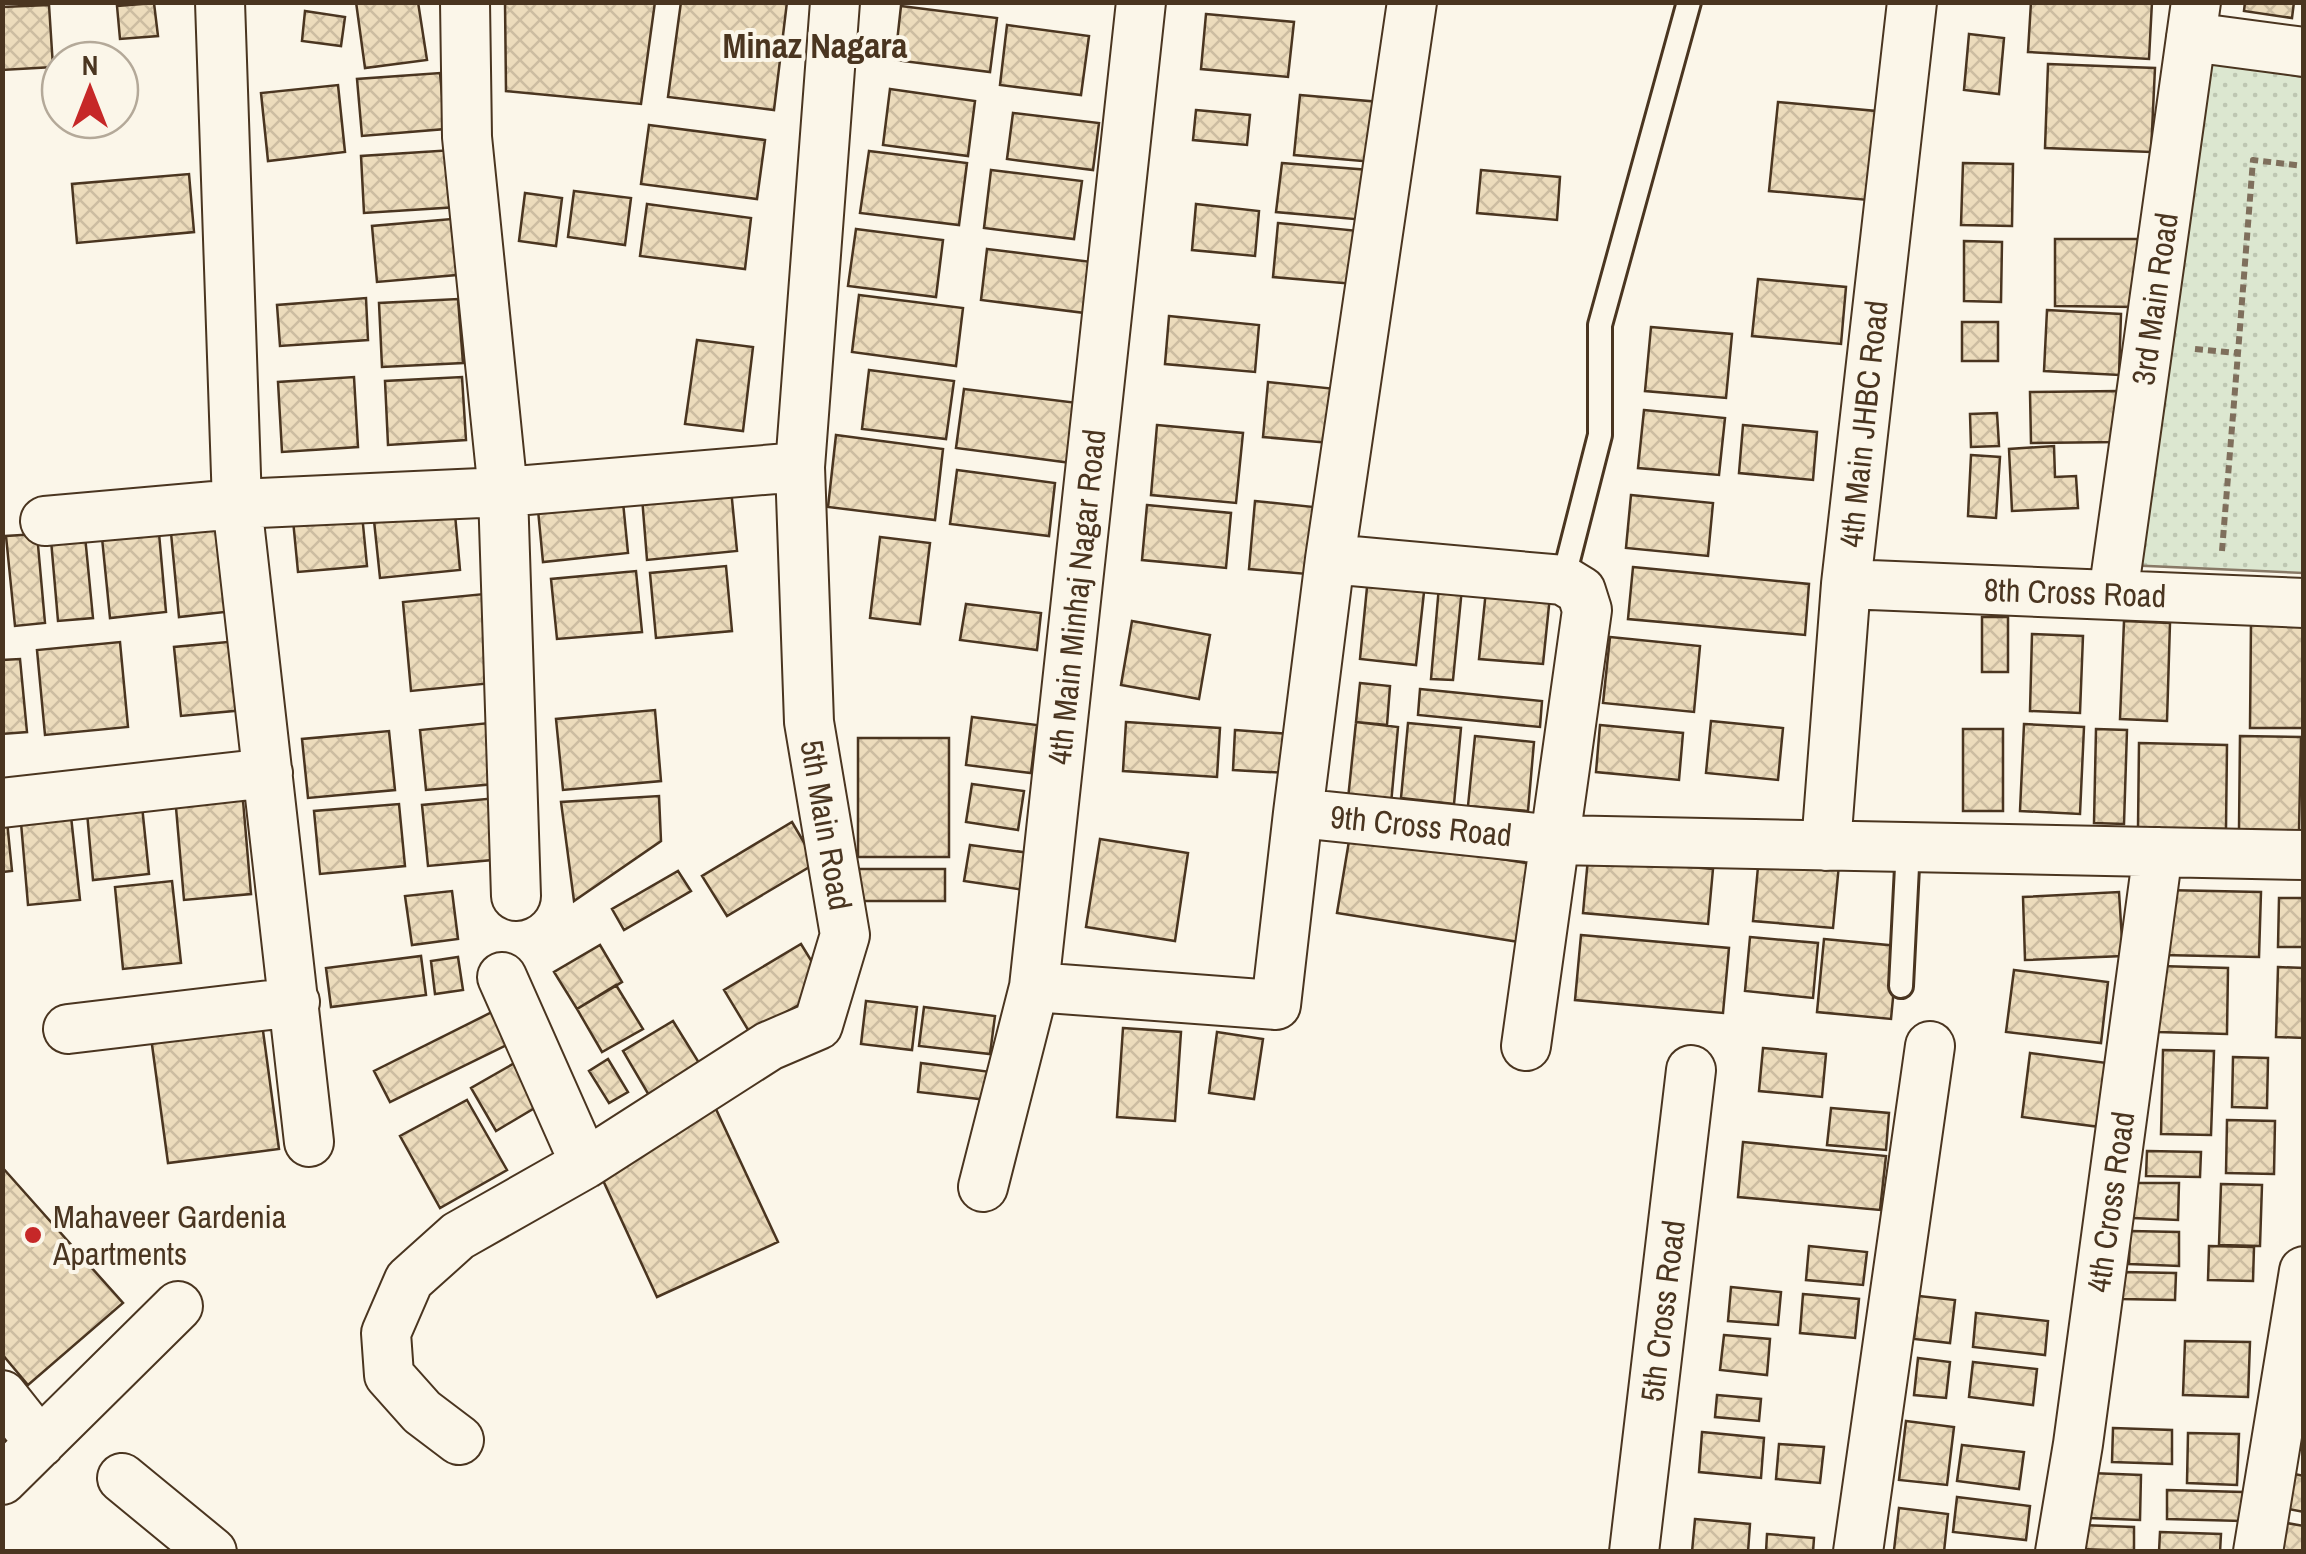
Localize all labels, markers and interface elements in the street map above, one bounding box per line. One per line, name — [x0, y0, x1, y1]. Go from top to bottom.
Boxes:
district label: Minaz Nagara — [722, 22, 908, 69]
north arrow — [40, 40, 140, 140]
text: N — [82, 46, 98, 84]
street label: 3rd Main Road — [2121, 210, 2188, 388]
street label: 4th Main JHBC Road — [1829, 298, 1898, 549]
street label: 4th Main Minhaj Nagar Road — [1038, 427, 1115, 767]
street label: 8th Cross Road — [1983, 568, 2167, 617]
street label: 5th Main Road — [790, 736, 863, 913]
street label: 9th Cross Road — [1328, 795, 1514, 856]
street label: 4th Cross Road — [2077, 1109, 2144, 1295]
place label: Mahaveer Gardenia Apartments — [52, 1195, 287, 1275]
street label: 5th Cross Road — [1630, 1218, 1695, 1404]
marker: Mahaveer Gardenia Apartments — [22, 1224, 44, 1246]

